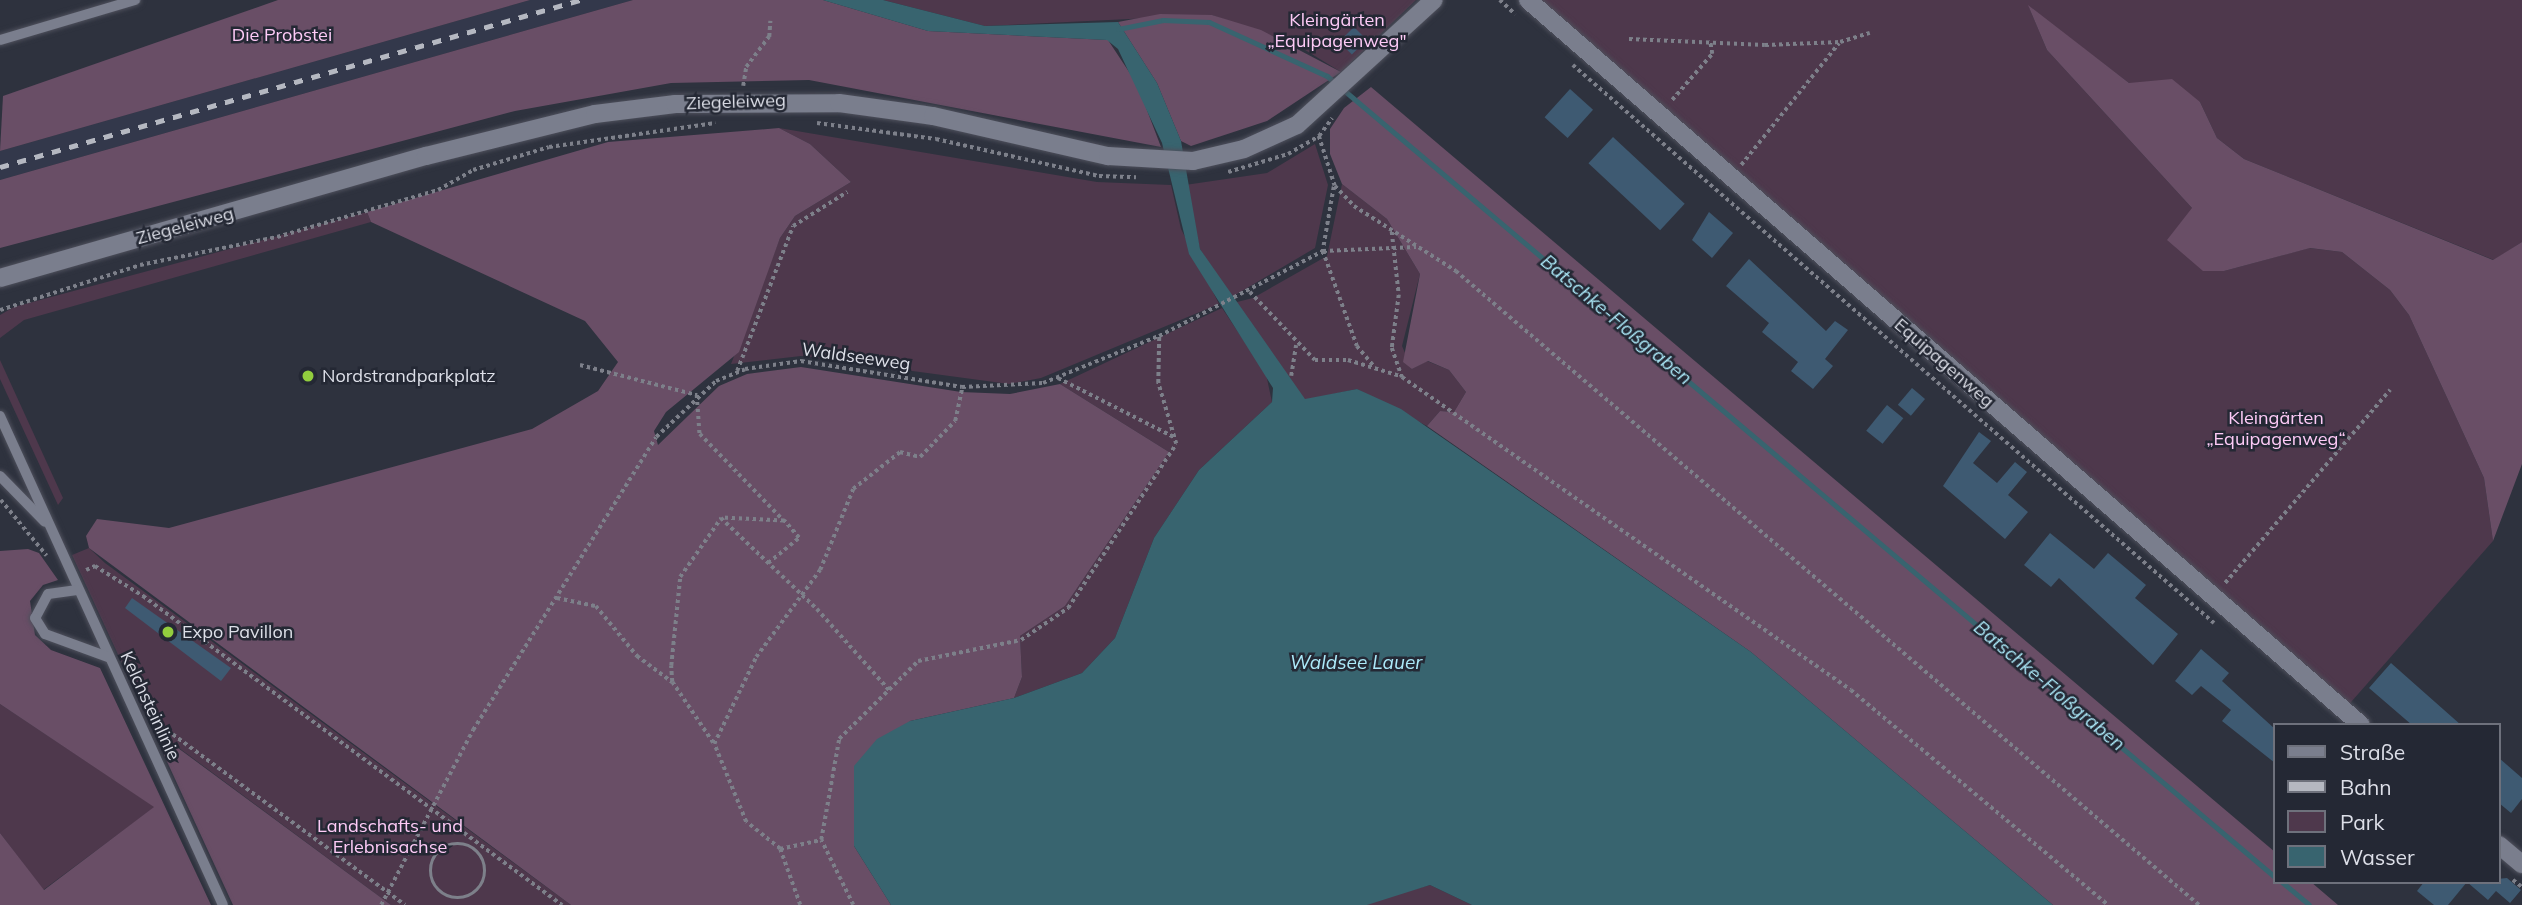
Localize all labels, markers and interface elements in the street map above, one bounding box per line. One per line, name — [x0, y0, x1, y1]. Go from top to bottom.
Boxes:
park label: Kleingärten „Equipagenweg" — [1267, 10, 1407, 52]
park label: Die Probstei — [232, 24, 332, 46]
street label: Ziegeleiweg — [686, 89, 786, 115]
street label: Ziegeleiweg — [134, 203, 236, 249]
water label: Batschke‐Floßgraben — [1536, 250, 1696, 390]
street label: Equipagenweg — [1890, 314, 1998, 412]
street label: Waldseeweg — [800, 339, 912, 375]
place label: Nordstrandparkplatz — [322, 365, 496, 387]
marker: Nordstrandparkplatz — [300, 368, 316, 384]
park label: Kleingärten „Equipagenweg“ — [2206, 408, 2346, 450]
water label: Batschke‐Floßgraben — [1969, 616, 2129, 756]
place label: Expo Pavillon — [182, 621, 293, 643]
marker: Expo Pavillon — [160, 624, 176, 640]
street label: Kelchsteinlinie — [115, 648, 185, 764]
water label: Waldsee Lauer — [1290, 652, 1422, 674]
legend — [2274, 723, 2501, 884]
text: Straße — [2340, 739, 2405, 765]
text: Bahn — [2340, 774, 2392, 800]
text: Park — [2340, 809, 2384, 835]
park label: Landschafts- und Erlebnisachse — [317, 816, 463, 858]
text: Wasser — [2340, 844, 2415, 870]

